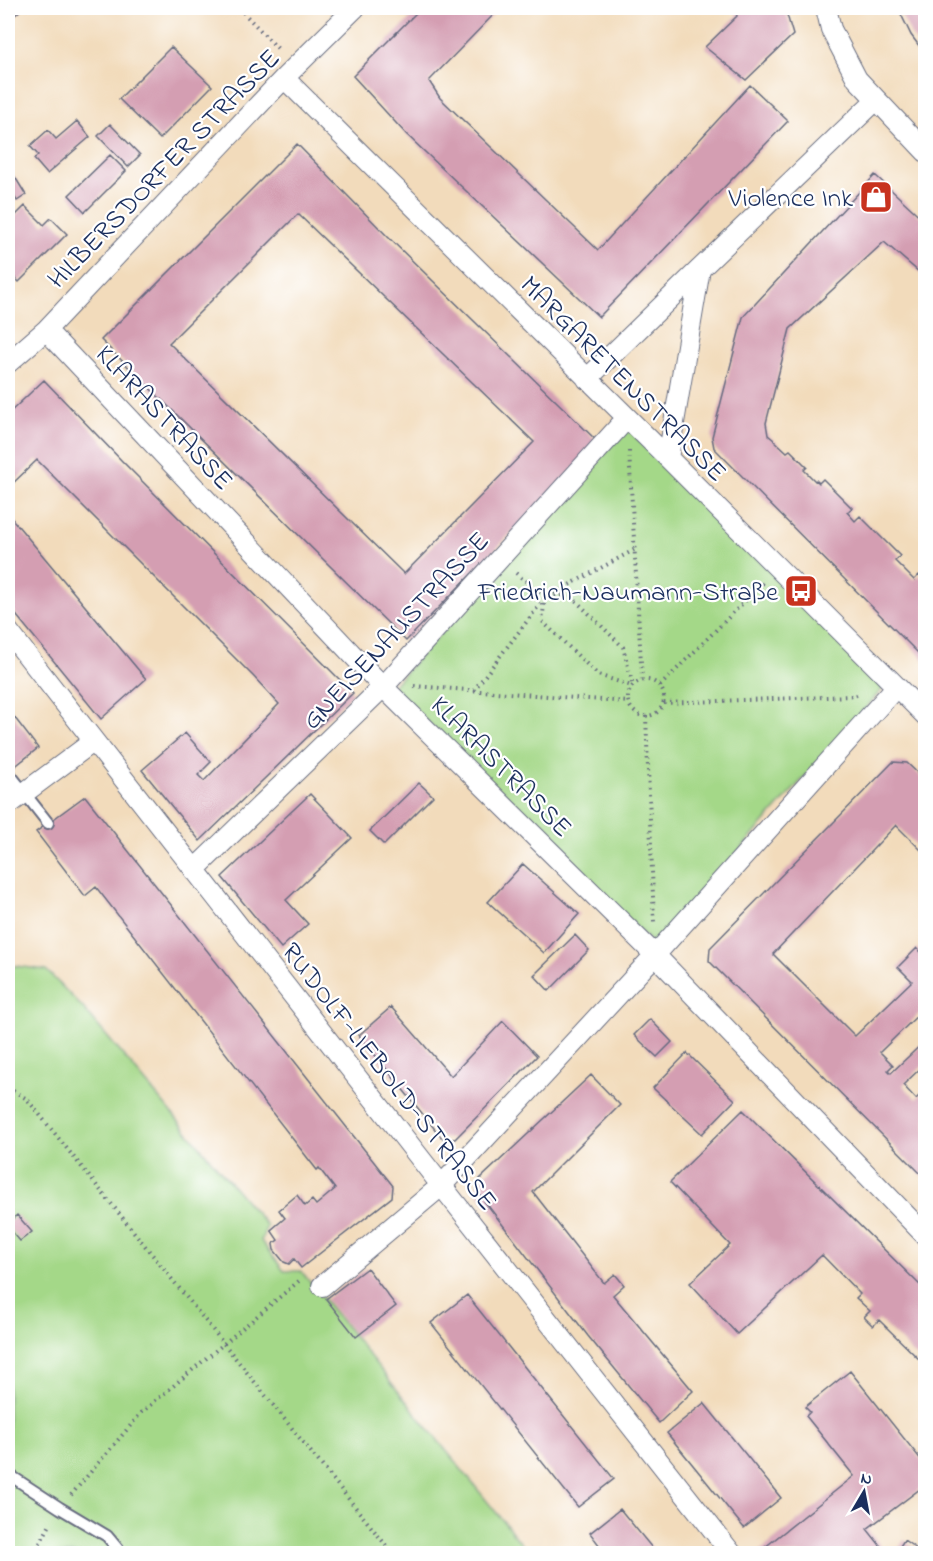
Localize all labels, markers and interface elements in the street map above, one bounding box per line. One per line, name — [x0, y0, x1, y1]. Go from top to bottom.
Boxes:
street label: HILBERSDORFER STRASSE — [39, 41, 290, 299]
shop icon: Violence Ink — [858, 179, 894, 215]
place label: Violence Ink — [728, 180, 853, 219]
street label: MARGARETENSTRASSE — [510, 267, 735, 492]
street label: KLARASTRASSE — [85, 337, 241, 500]
street label: GNEISENAUSTRASSE — [294, 524, 499, 740]
bus stop icon: Friedrich-Naumann-Straße — [783, 573, 819, 609]
place label: Friedrich-Naumann-Straße — [477, 574, 779, 613]
street label: KLARASTRASSE — [420, 688, 580, 848]
street label: RUDOLF-LIEBOLD-STRASSE — [271, 935, 505, 1220]
north arrow — [834, 1462, 894, 1522]
text: N — [859, 1466, 874, 1492]

